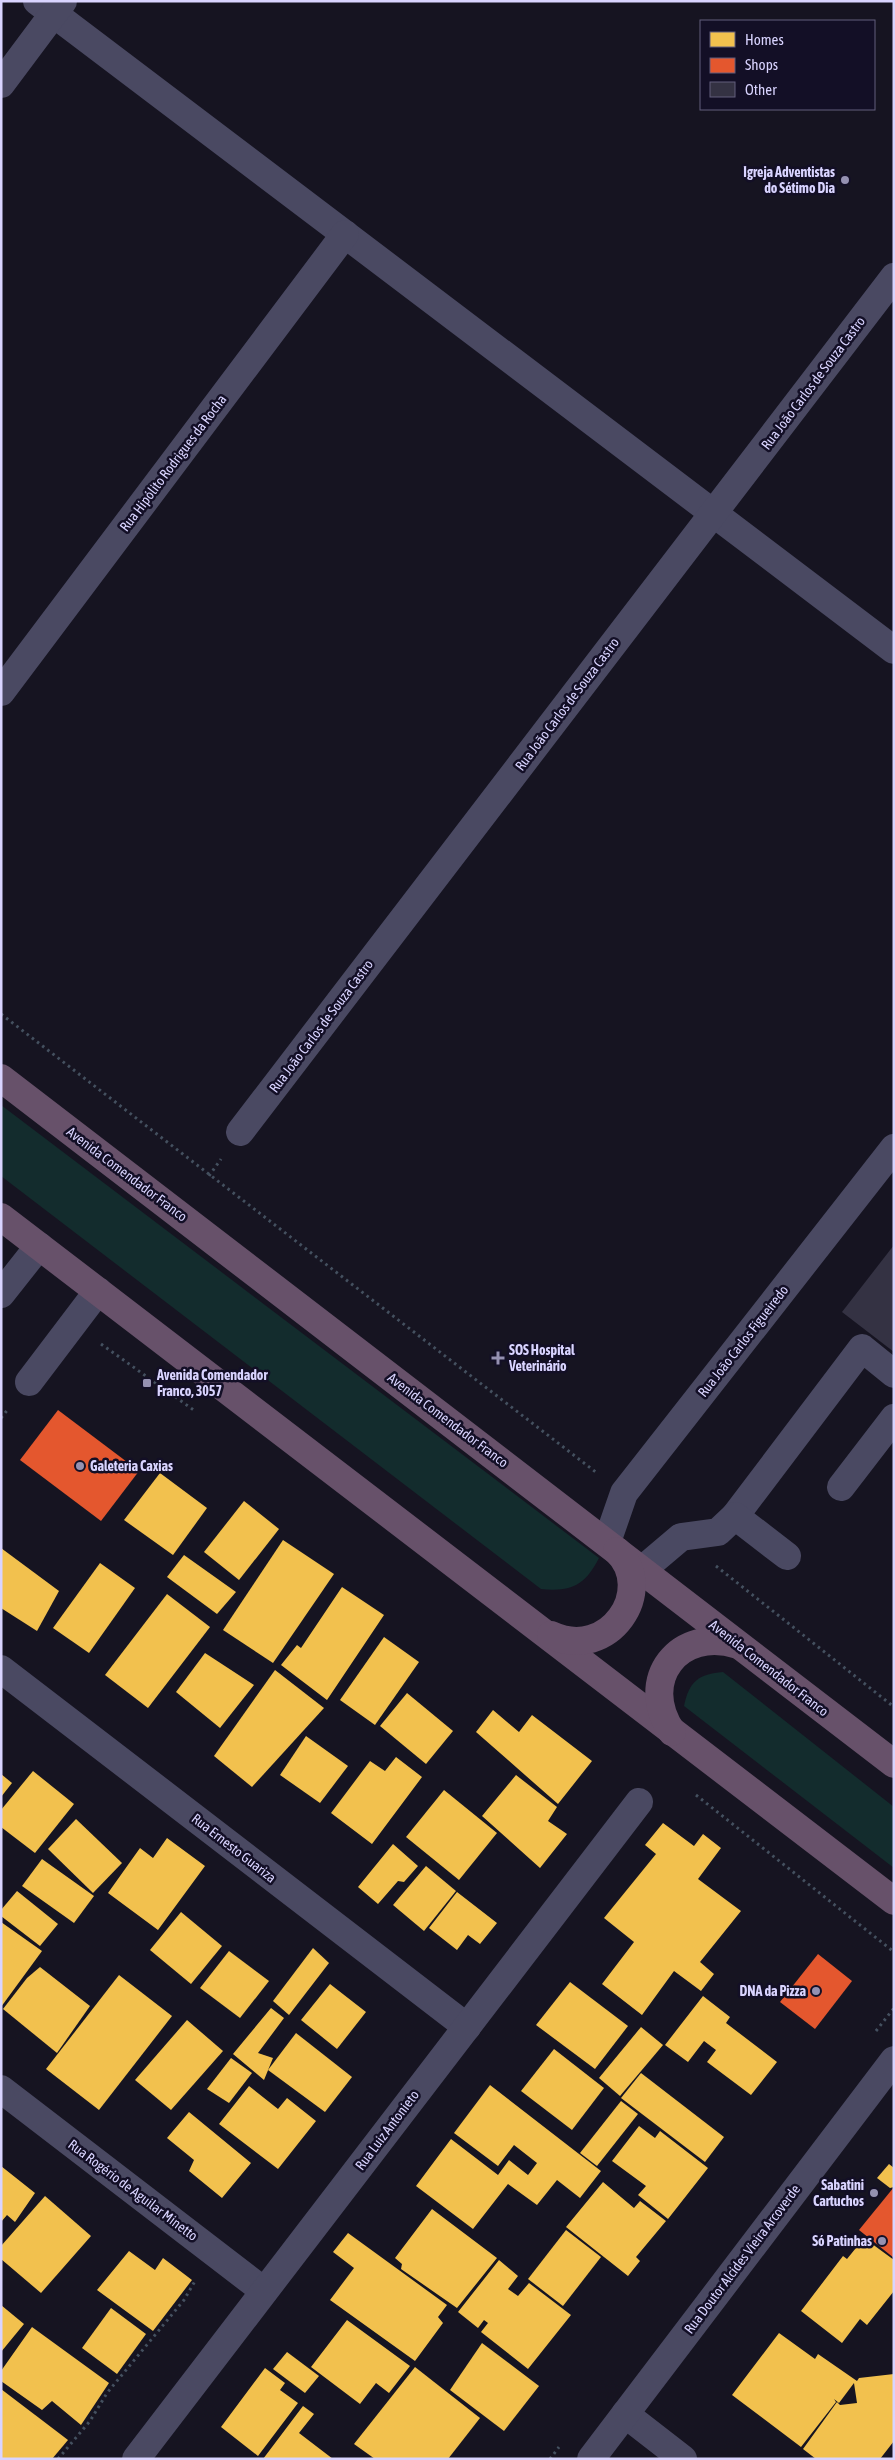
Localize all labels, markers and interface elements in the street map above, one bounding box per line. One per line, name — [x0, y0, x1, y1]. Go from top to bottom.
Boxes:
legend — [700, 20, 875, 110]
text: Homes — [745, 31, 784, 48]
text: Shops — [745, 56, 778, 73]
text: Other — [745, 81, 777, 98]
place label: Igreja Adventistas do Sétimo Dia — [743, 164, 835, 196]
marker: Igreja Adventistas do Sétimo Dia — [839, 174, 851, 186]
street label: Rua João Carlos de Souza Castro — [758, 313, 868, 453]
street label: Rua Hipólito Rodrigues da Rocha — [116, 392, 230, 534]
street label: Rua João Carlos de Souza Castro — [512, 634, 622, 774]
street label: Rua João Carlos de Souza Castro — [266, 956, 376, 1096]
street label: Avenida Comendador Franco — [64, 1123, 190, 1225]
street label: Rua João Carlos Figueiredo — [695, 1282, 791, 1400]
place label: SOS Hospital Veterinário — [508, 1342, 575, 1374]
marker: SOS Hospital Veterinário — [491, 1351, 505, 1365]
place label: Avenida Comendador Franco, 3057 — [156, 1367, 268, 1399]
street label: Avenida Comendador Franco — [385, 1369, 511, 1471]
marker: Avenida Comendador Franco, 3057 — [141, 1377, 153, 1389]
place label: Galeteria Caxias — [90, 1458, 173, 1474]
marker: Galeteria Caxias — [74, 1460, 86, 1472]
street label: Avenida Comendador Franco — [706, 1617, 832, 1719]
street label: Rua Ernesto Guariza — [189, 1810, 279, 1886]
place label: DNA da Pizza — [740, 1983, 806, 1999]
marker: DNA da Pizza — [810, 1985, 822, 1997]
street label: Rua Luiz Antonieto — [352, 2087, 422, 2173]
street label: Rua Rogério de Aguilar Minetto — [65, 2136, 201, 2244]
place label: Sabatini Cartuchos — [813, 2177, 864, 2209]
street label: Rua Doutor Alcides Vieira Arcoverde — [681, 2181, 803, 2337]
marker: Sabatini Cartuchos — [868, 2187, 880, 2199]
place label: Só Patinhas — [812, 2233, 872, 2249]
marker: Só Patinhas — [876, 2235, 888, 2247]

